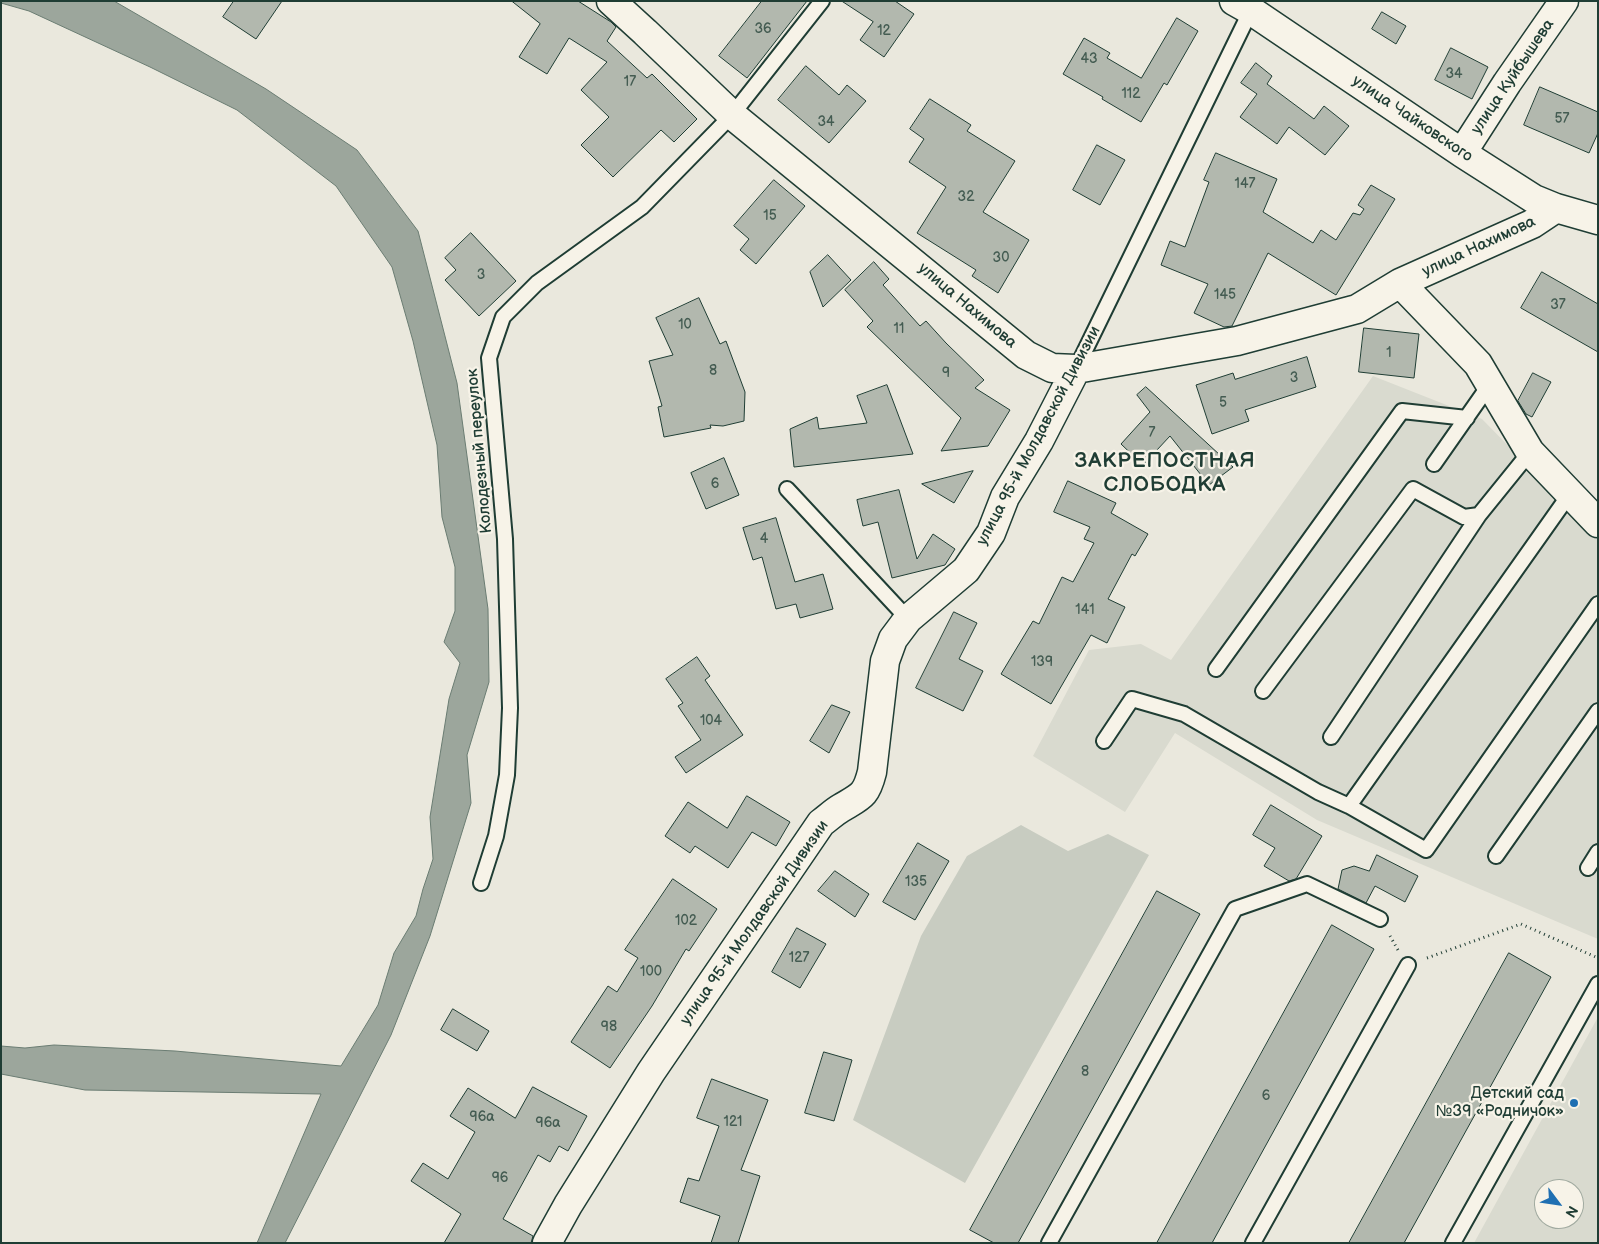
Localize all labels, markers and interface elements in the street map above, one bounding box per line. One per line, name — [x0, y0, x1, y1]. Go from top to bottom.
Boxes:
street label: улица Куйбышева — [1467, 16, 1559, 138]
house number: 36 — [754, 21, 772, 37]
house number: 12 — [877, 23, 891, 39]
house number: 43 — [1080, 51, 1098, 67]
house number: 34 — [1445, 66, 1463, 82]
street label: улица Чайковского — [1348, 71, 1476, 167]
house number: 17 — [624, 74, 636, 90]
house number: 112 — [1121, 86, 1141, 102]
house number: 57 — [1555, 111, 1569, 127]
house number: 34 — [817, 114, 835, 130]
house number: 147 — [1235, 176, 1255, 192]
house number: 32 — [958, 189, 974, 205]
house number: 15 — [763, 208, 777, 224]
street label: улица Нахимова — [1419, 212, 1539, 282]
house number: 30 — [993, 250, 1009, 266]
street label: улица Нахимова — [914, 259, 1020, 353]
house number: 3 — [477, 267, 485, 283]
house number: 145 — [1214, 287, 1236, 303]
house number: 37 — [1550, 297, 1566, 313]
house number: 10 — [678, 317, 692, 333]
house number: 11 — [894, 321, 904, 337]
street label: улица 95-й Молдавской Дивизии — [973, 323, 1105, 549]
house number: 1 — [1386, 345, 1392, 361]
house number: 8 — [709, 363, 717, 379]
house number: 9 — [942, 365, 950, 381]
street label: Колодезный переулок — [463, 368, 497, 534]
house number: 3 — [1290, 370, 1298, 386]
house number: 5 — [1219, 395, 1227, 411]
house number: 7 — [1149, 425, 1155, 441]
district label: ЗАКРЕПОСТНАЯ СЛОБОДКА — [1073, 449, 1257, 499]
house number: 6 — [711, 476, 719, 492]
house number: 4 — [760, 531, 768, 547]
house number: 141 — [1075, 602, 1095, 618]
house number: 139 — [1031, 654, 1053, 670]
house number: 104 — [700, 713, 722, 729]
street label: улица 95-й Молдавской Дивизии — [677, 817, 833, 1029]
house number: 135 — [905, 874, 927, 890]
house number: 102 — [675, 913, 697, 929]
house number: 127 — [789, 950, 809, 966]
house number: 100 — [640, 964, 662, 980]
house number: 98 — [601, 1019, 617, 1035]
house number: 8 — [1081, 1064, 1089, 1080]
place label: Детский сад №39 «Родничок» — [1435, 1084, 1564, 1122]
house number: 6 — [1262, 1088, 1270, 1104]
marker: Детский сад №39 «Родничок» — [1568, 1097, 1580, 1109]
house number: 96а — [470, 1109, 494, 1125]
house number: 121 — [724, 1114, 742, 1130]
house number: 96а — [536, 1115, 560, 1131]
house number: 96 — [492, 1170, 508, 1186]
north arrow — [1534, 1179, 1584, 1229]
text: N — [1561, 1203, 1581, 1220]

